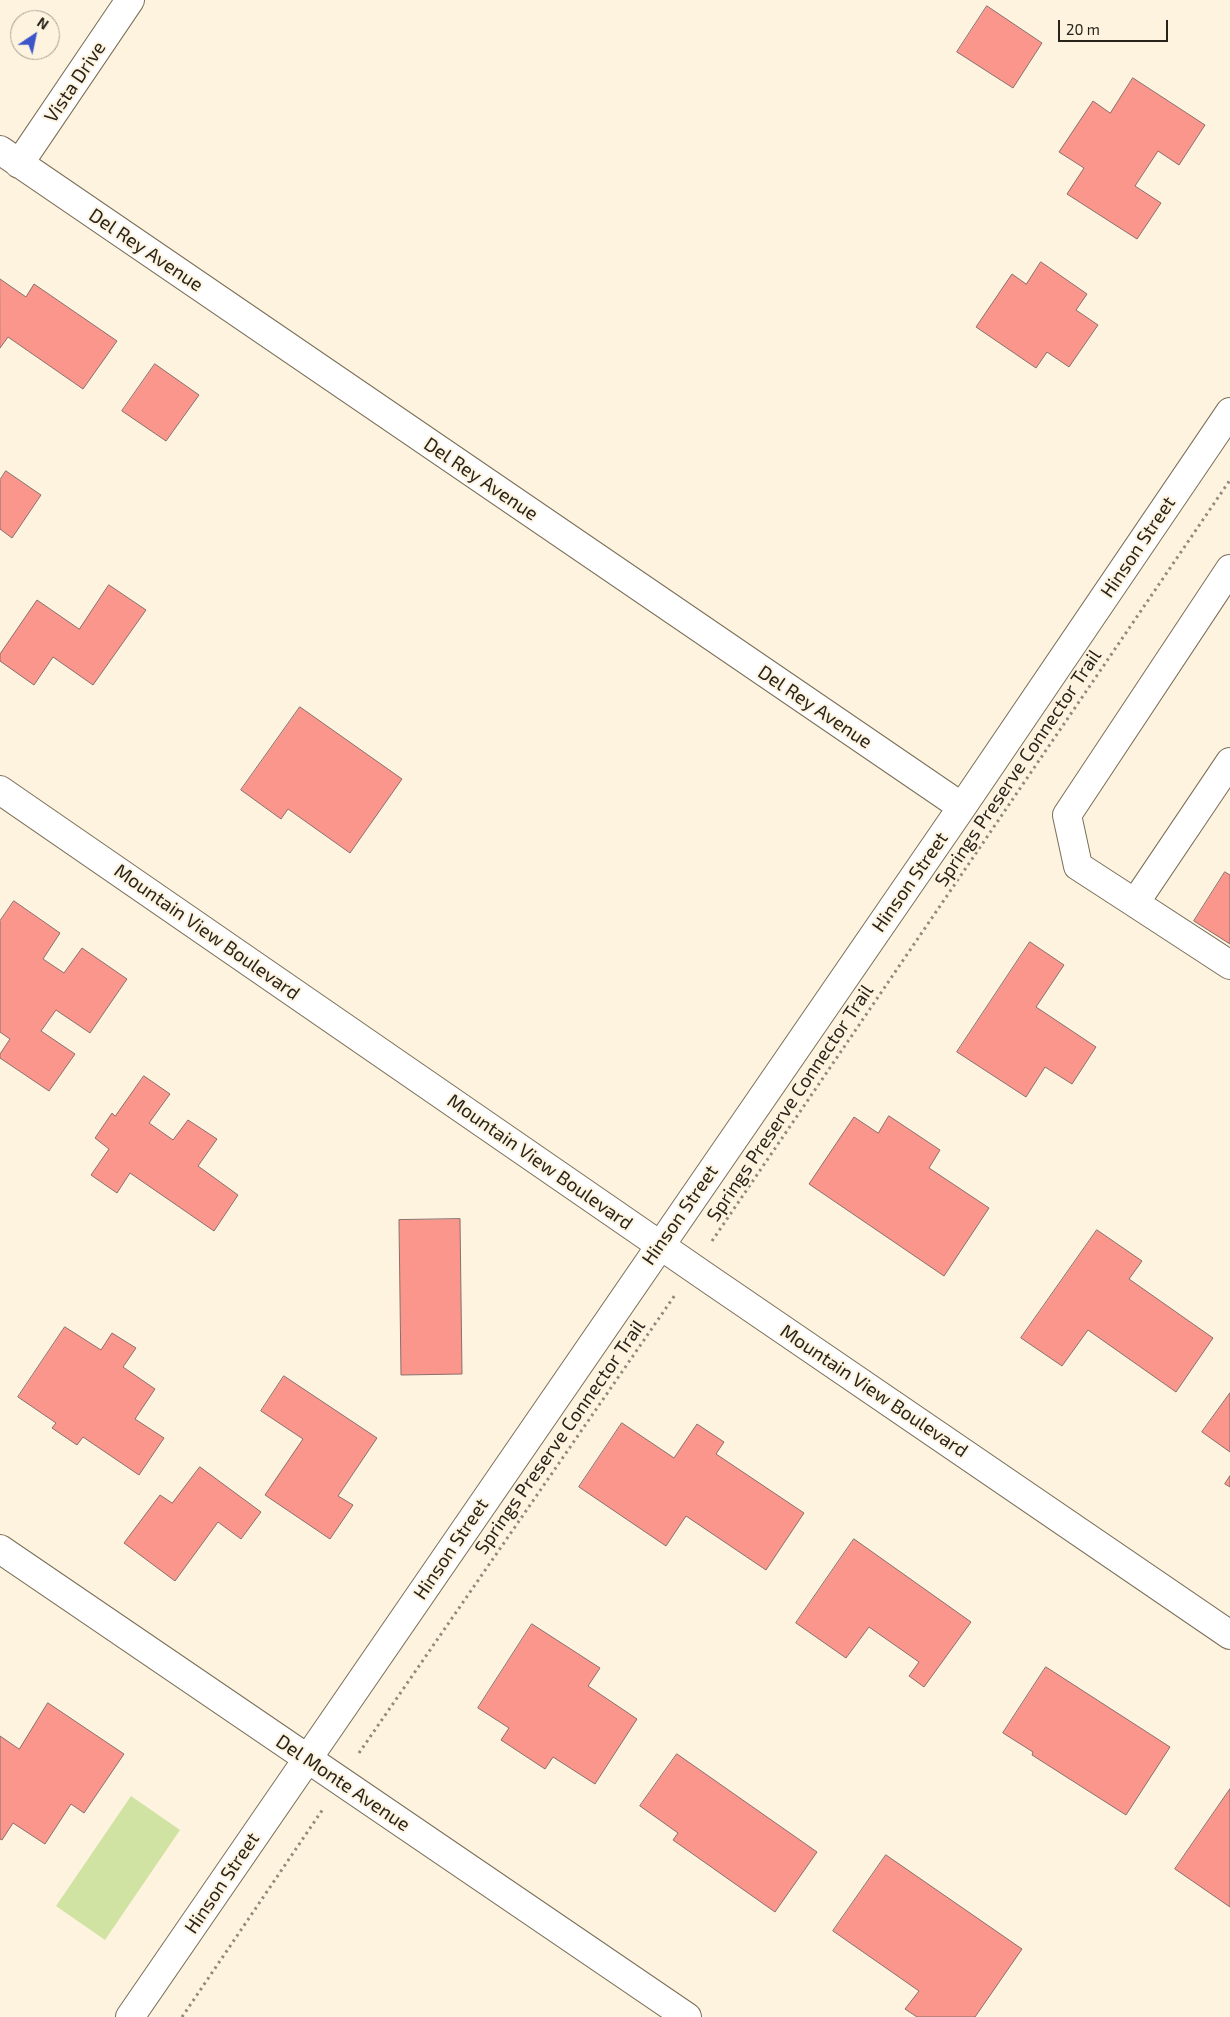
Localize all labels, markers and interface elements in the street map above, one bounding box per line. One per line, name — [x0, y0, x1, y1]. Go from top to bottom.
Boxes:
north arrow — [10, 10, 60, 60]
scale bar — [1060, 10, 1170, 42]
text: N — [34, 13, 52, 33]
text: 20 m — [1066, 20, 1100, 38]
street label: Vista Drive — [40, 37, 110, 127]
street label: Del Rey Avenue — [85, 204, 207, 296]
street label: Del Rey Avenue — [420, 433, 542, 525]
street label: Hinson Street — [1096, 492, 1180, 602]
street label: Springs Preserve Connector Trail — [930, 645, 1106, 891]
street label: Del Rey Avenue — [754, 661, 876, 753]
street label: Hinson Street — [867, 828, 953, 936]
street label: Mountain View Boulevard — [110, 859, 304, 1005]
street label: Springs Preserve Connector Trail — [702, 980, 878, 1226]
street label: Mountain View Boulevard — [443, 1089, 637, 1235]
street label: Hinson Street — [637, 1161, 723, 1269]
street label: Springs Preserve Connector Trail — [470, 1315, 650, 1559]
street label: Mountain View Boulevard — [776, 1320, 972, 1462]
street label: Hinson Street — [409, 1494, 493, 1604]
street label: Del Monte Avenue — [272, 1730, 414, 1836]
street label: Hinson Street — [180, 1828, 264, 1938]

